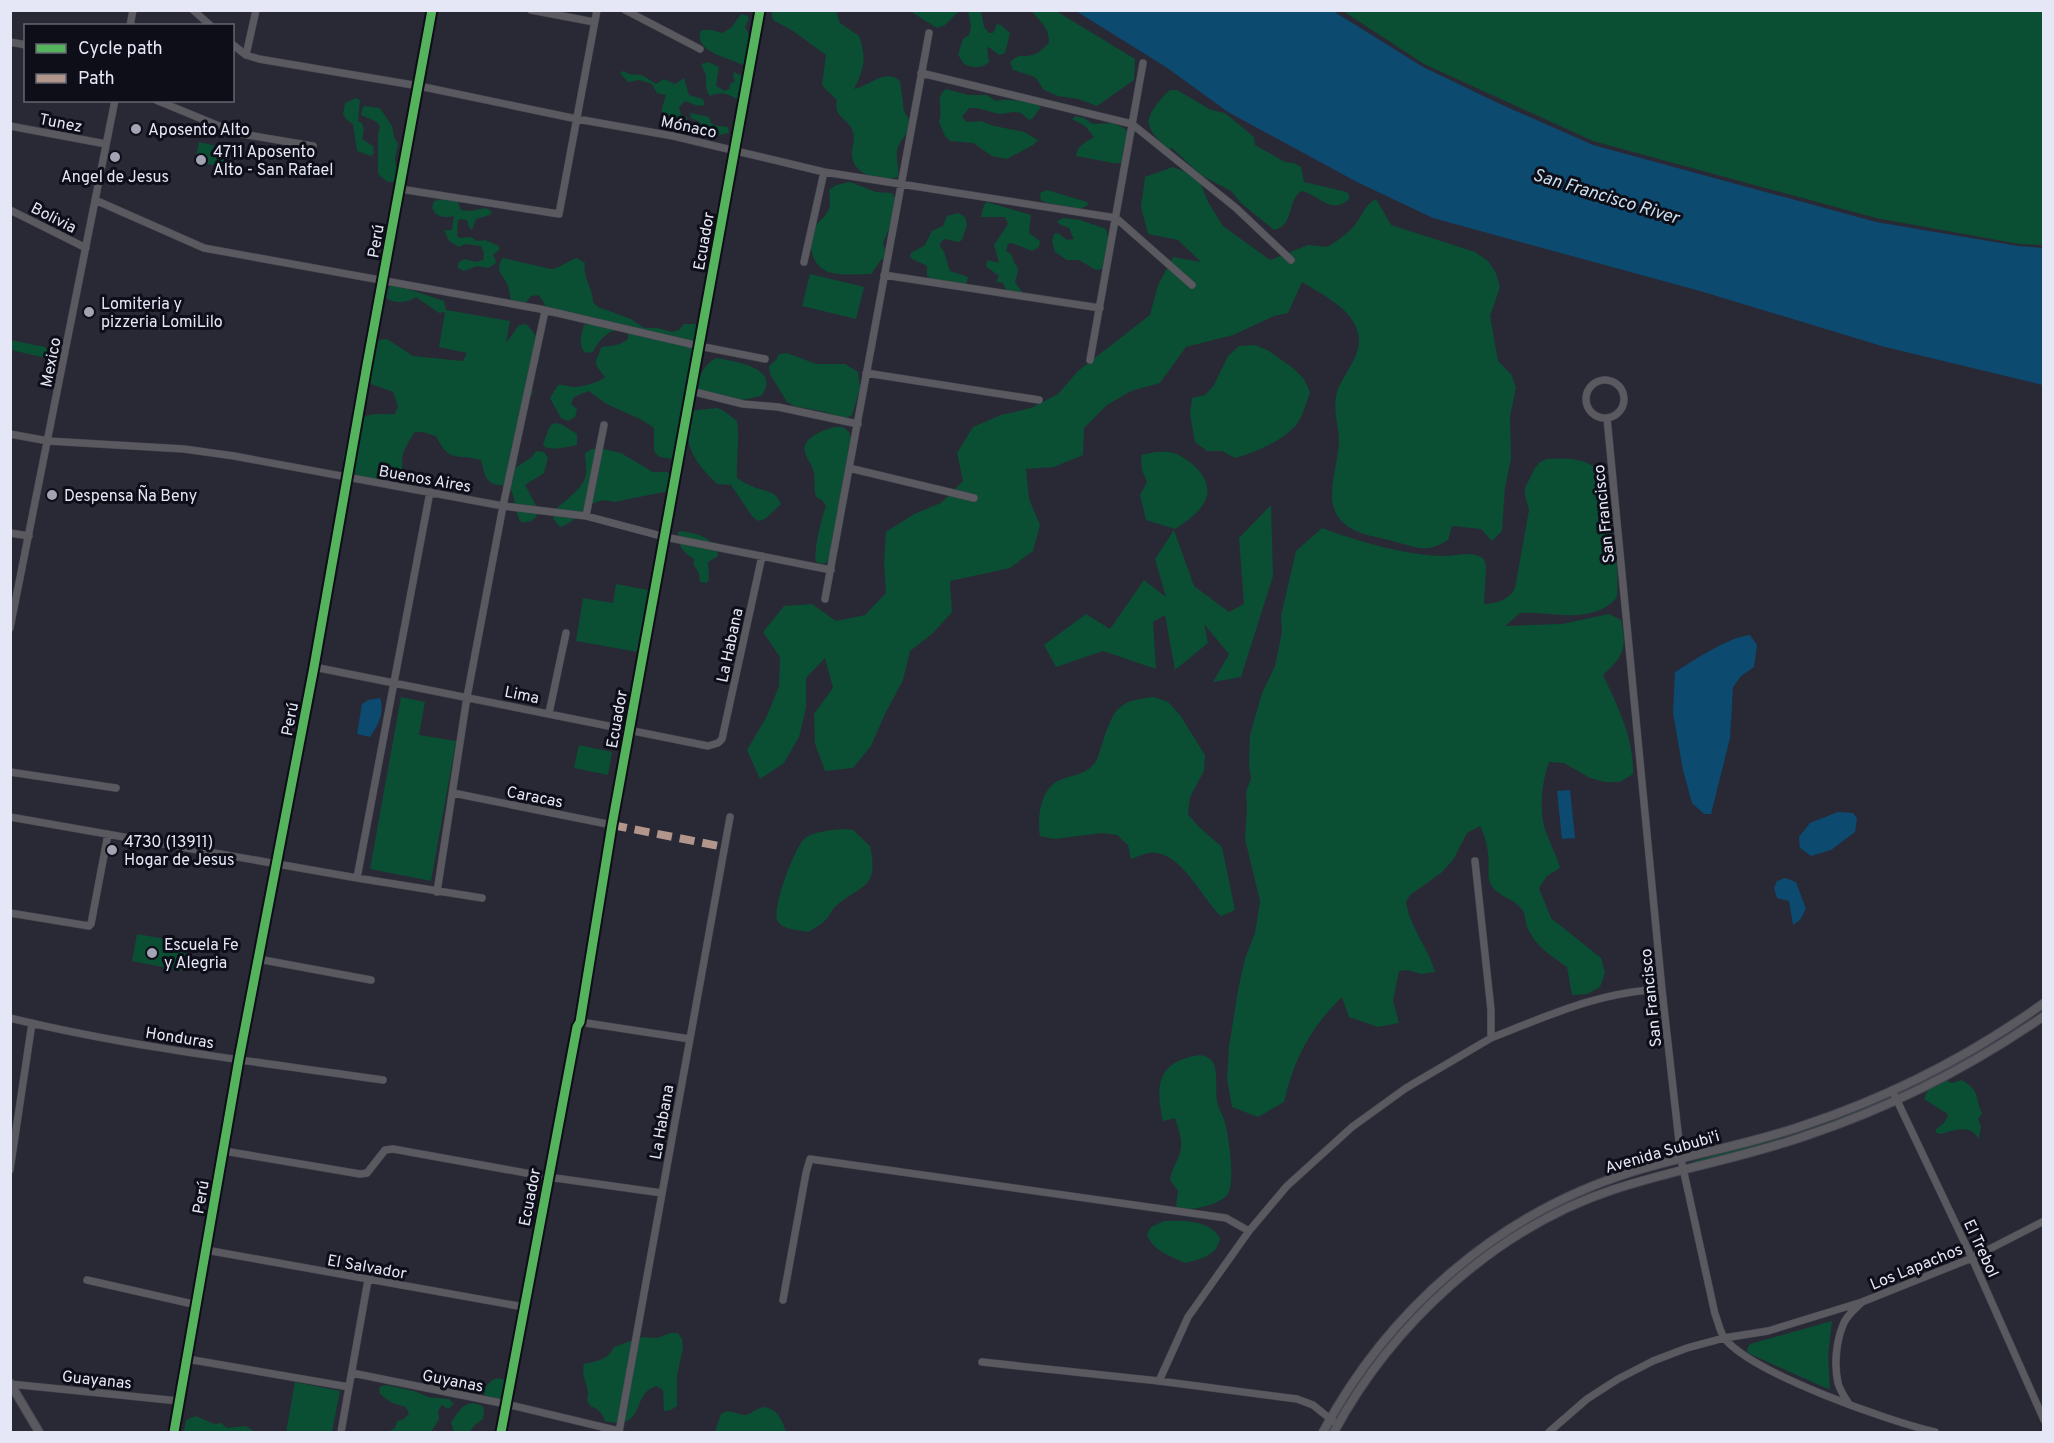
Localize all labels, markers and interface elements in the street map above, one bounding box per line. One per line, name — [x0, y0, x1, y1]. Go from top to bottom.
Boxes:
legend — [24, 24, 234, 102]
text: Cycle path — [78, 38, 163, 61]
text: Path — [78, 68, 115, 91]
street label: Tunez — [37, 110, 84, 138]
street label: Mónaco — [659, 112, 718, 144]
place label: Aposento Alto — [148, 121, 250, 141]
marker: Aposento Alto — [129, 122, 143, 136]
place label: 4711 Aposento Alto - San Rafael — [213, 143, 333, 181]
marker: Angel de Jesus — [108, 150, 122, 164]
marker: 4711 Aposento Alto - San Rafael — [194, 153, 208, 167]
water label: San Francisco River — [1530, 164, 1684, 231]
place label: Angel de Jesus — [61, 168, 169, 188]
street label: Bolivia — [27, 199, 79, 239]
street label: Ecuador — [690, 211, 720, 272]
street label: Perú — [364, 223, 390, 260]
place label: Lomiteria y pizzeria LomiLilo — [101, 295, 223, 333]
marker: Lomiteria y pizzeria LomiLilo — [82, 305, 96, 319]
street label: Mexico — [37, 336, 67, 389]
street label: Buenos Aires — [377, 462, 472, 498]
street label: San Francisco — [1590, 463, 1620, 564]
place label: Despensa Ña Beny — [64, 484, 197, 507]
marker: Despensa Ña Beny — [45, 488, 59, 502]
street label: La Habana — [713, 606, 749, 684]
street label: Lima — [503, 683, 541, 709]
street label: Ecuador — [603, 689, 633, 750]
street label: Perú — [278, 701, 304, 738]
street label: Caracas — [505, 783, 565, 813]
place label: 4730 (13911) Hogar de Jesus — [124, 833, 235, 871]
marker: 4730 (13911) Hogar de Jesus — [105, 843, 119, 857]
place label: Escuela Fe y Alegria — [164, 936, 239, 974]
marker: Escuela Fe y Alegria — [145, 946, 159, 960]
street label: San Francisco — [1637, 947, 1667, 1048]
street label: Honduras — [144, 1024, 215, 1054]
street label: La Habana — [647, 1083, 679, 1161]
street label: Avenida Sububi'i — [1603, 1127, 1722, 1179]
street label: Ecuador — [516, 1167, 546, 1228]
street label: Perú — [189, 1179, 215, 1216]
street label: El Trebol — [1958, 1217, 2002, 1281]
street label: Los Lapachos — [1868, 1240, 1966, 1295]
street label: El Salvador — [325, 1251, 408, 1285]
street label: Guyanas — [420, 1366, 485, 1398]
street label: Guayanas — [61, 1367, 133, 1395]

